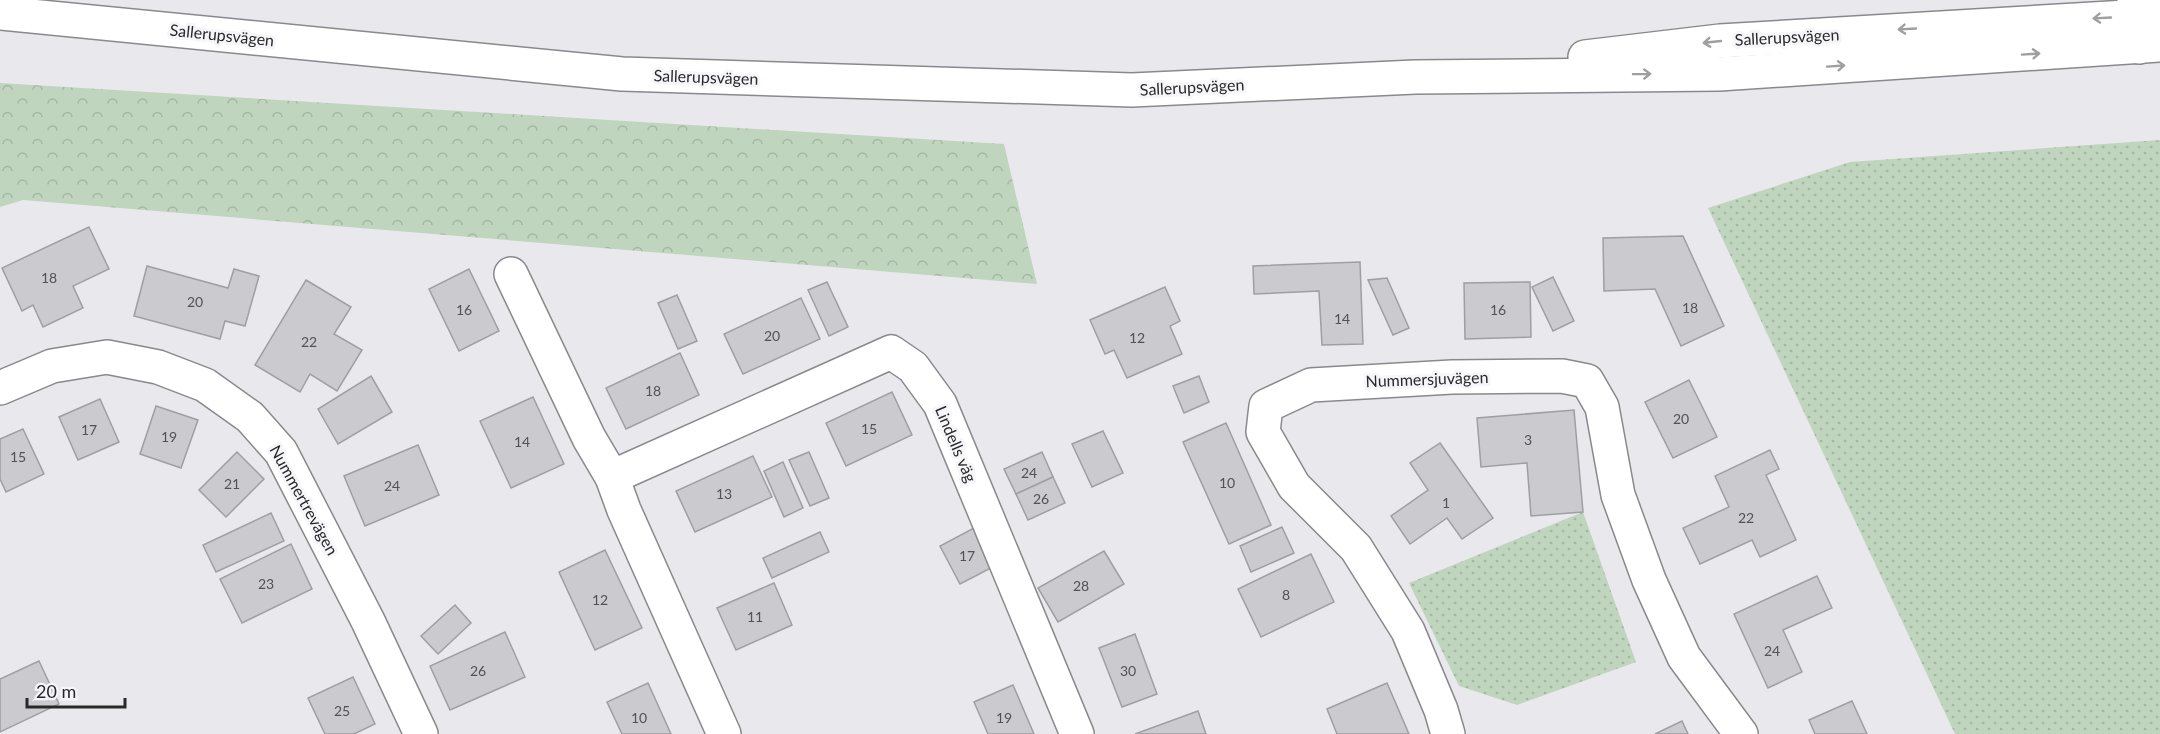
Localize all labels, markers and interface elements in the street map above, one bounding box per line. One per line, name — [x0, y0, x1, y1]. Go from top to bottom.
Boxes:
one-way arrow — [2092, 13, 2112, 24]
street label: Sallerupsvägen — [169, 20, 275, 49]
street label: Sallerupsvägen — [1734, 24, 1840, 49]
one-way arrow — [1897, 24, 1917, 35]
one-way arrow — [1703, 36, 1723, 47]
one-way arrow — [2021, 48, 2041, 59]
one-way arrow — [1826, 60, 1846, 71]
street label: Sallerupsvägen — [653, 65, 759, 88]
one-way arrow — [1631, 68, 1651, 80]
street label: Sallerupsvägen — [1139, 74, 1245, 99]
house number: 18 — [41, 269, 57, 286]
house number: 20 — [187, 293, 203, 310]
house number: 18 — [1682, 299, 1698, 316]
house number: 16 — [456, 301, 472, 318]
house number: 16 — [1490, 301, 1506, 318]
house number: 14 — [1334, 310, 1350, 327]
house number: 20 — [764, 327, 780, 344]
house number: 12 — [1129, 329, 1145, 346]
house number: 22 — [301, 333, 317, 350]
street label: Nummersjuvägen — [1365, 367, 1489, 390]
house number: 18 — [645, 382, 661, 399]
street label: Lindells väg — [932, 403, 981, 485]
house number: 20 — [1673, 410, 1689, 427]
house number: 15 — [861, 420, 877, 437]
house number: 17 — [81, 421, 97, 438]
house number: 19 — [161, 428, 177, 445]
house number: 3 — [1524, 431, 1532, 448]
house number: 14 — [514, 433, 530, 450]
street label: Nummertrevägen — [266, 441, 342, 558]
house number: 15 — [10, 448, 26, 465]
house number: 24 — [1021, 464, 1037, 481]
house number: 10 — [1219, 474, 1235, 491]
house number: 21 — [224, 475, 240, 492]
house number: 24 — [384, 477, 400, 494]
house number: 13 — [716, 485, 732, 502]
house number: 26 — [1033, 490, 1049, 507]
house number: 1 — [1442, 494, 1450, 511]
house number: 22 — [1738, 509, 1754, 526]
house number: 17 — [959, 547, 975, 564]
house number: 23 — [258, 575, 274, 592]
house number: 28 — [1073, 577, 1089, 594]
house number: 8 — [1282, 586, 1290, 603]
house number: 12 — [592, 591, 608, 608]
house number: 11 — [747, 608, 763, 625]
house number: 24 — [1764, 642, 1780, 659]
house number: 26 — [470, 662, 486, 679]
house number: 30 — [1120, 662, 1136, 679]
scale bar — [27, 671, 124, 709]
text: 20 m — [36, 680, 76, 702]
house number: 25 — [334, 702, 350, 719]
house number: 10 — [631, 709, 647, 726]
house number: 19 — [996, 709, 1012, 726]

